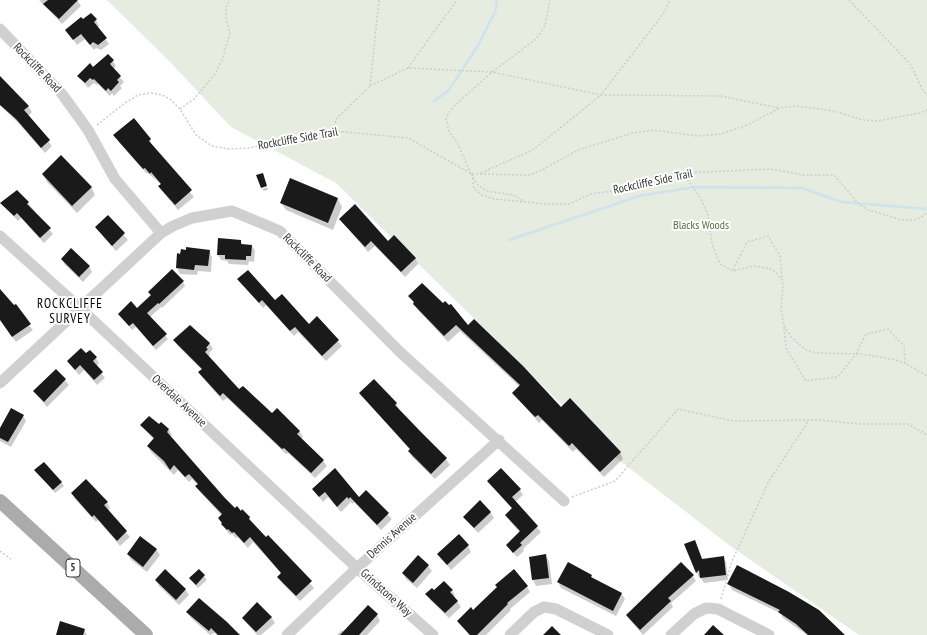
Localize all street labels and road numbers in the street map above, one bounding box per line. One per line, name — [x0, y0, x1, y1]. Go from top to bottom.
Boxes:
street label: Rockcliffe Road — [10, 40, 64, 96]
street label: Rockcliffe Side Trail — [257, 125, 339, 153]
street label: Rockcliffe Side Trail — [612, 167, 694, 197]
street label: Rockcliffe Road — [280, 231, 334, 285]
street label: Overdale Avenue — [148, 372, 210, 430]
street label: Dennis Avenue — [364, 510, 420, 562]
road number: 5 — [66, 559, 80, 577]
street label: Grindstone Way — [357, 566, 415, 620]

